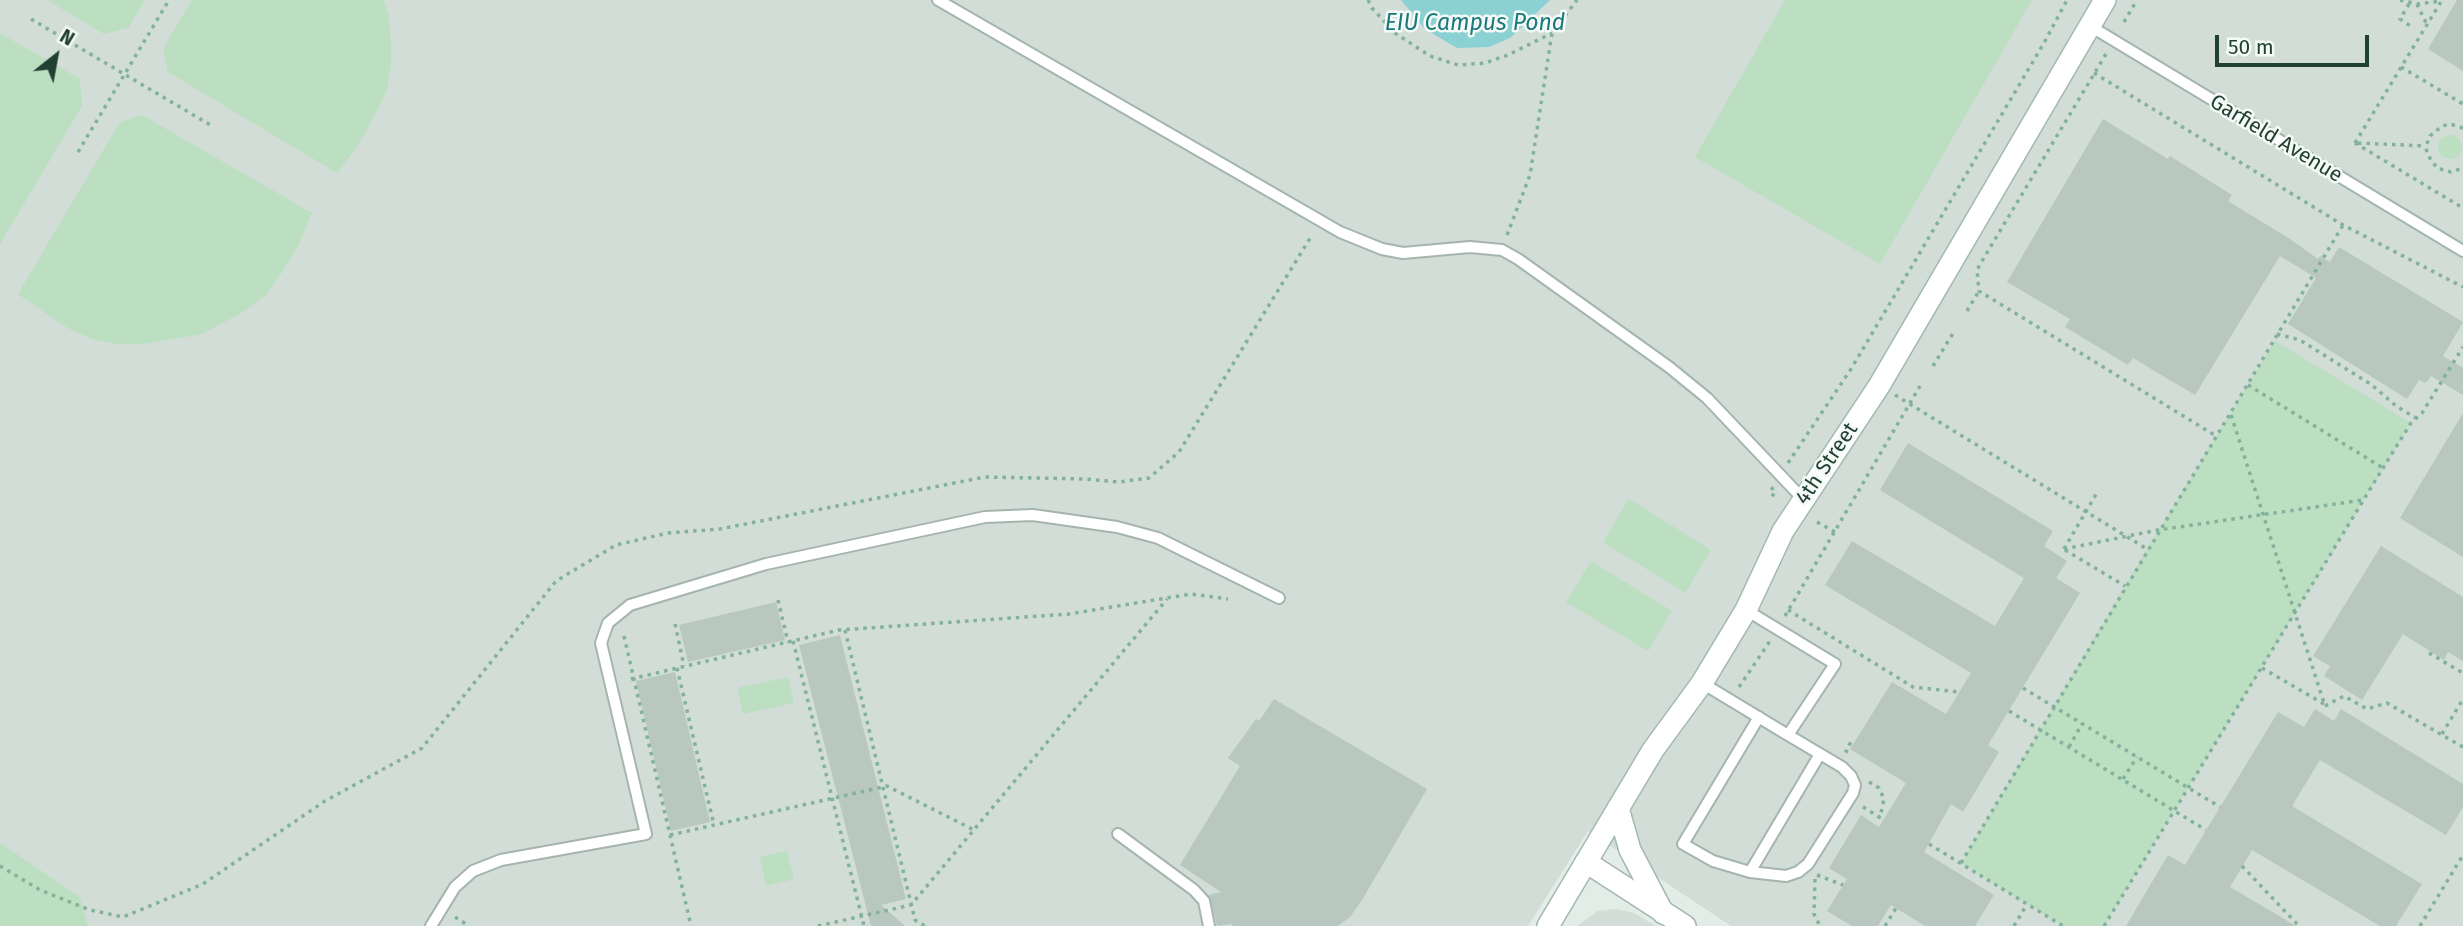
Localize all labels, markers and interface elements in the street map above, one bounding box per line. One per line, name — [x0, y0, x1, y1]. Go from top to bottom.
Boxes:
water label: EIU Campus Pond — [1385, 10, 1565, 38]
north arrow — [21, 21, 91, 91]
scale bar — [2218, 21, 2372, 65]
text: N — [56, 24, 78, 51]
text: 50 m — [2228, 34, 2274, 60]
street label: Garfield Avenue — [2205, 90, 2347, 188]
street label: 4th Street — [1790, 418, 1864, 510]

